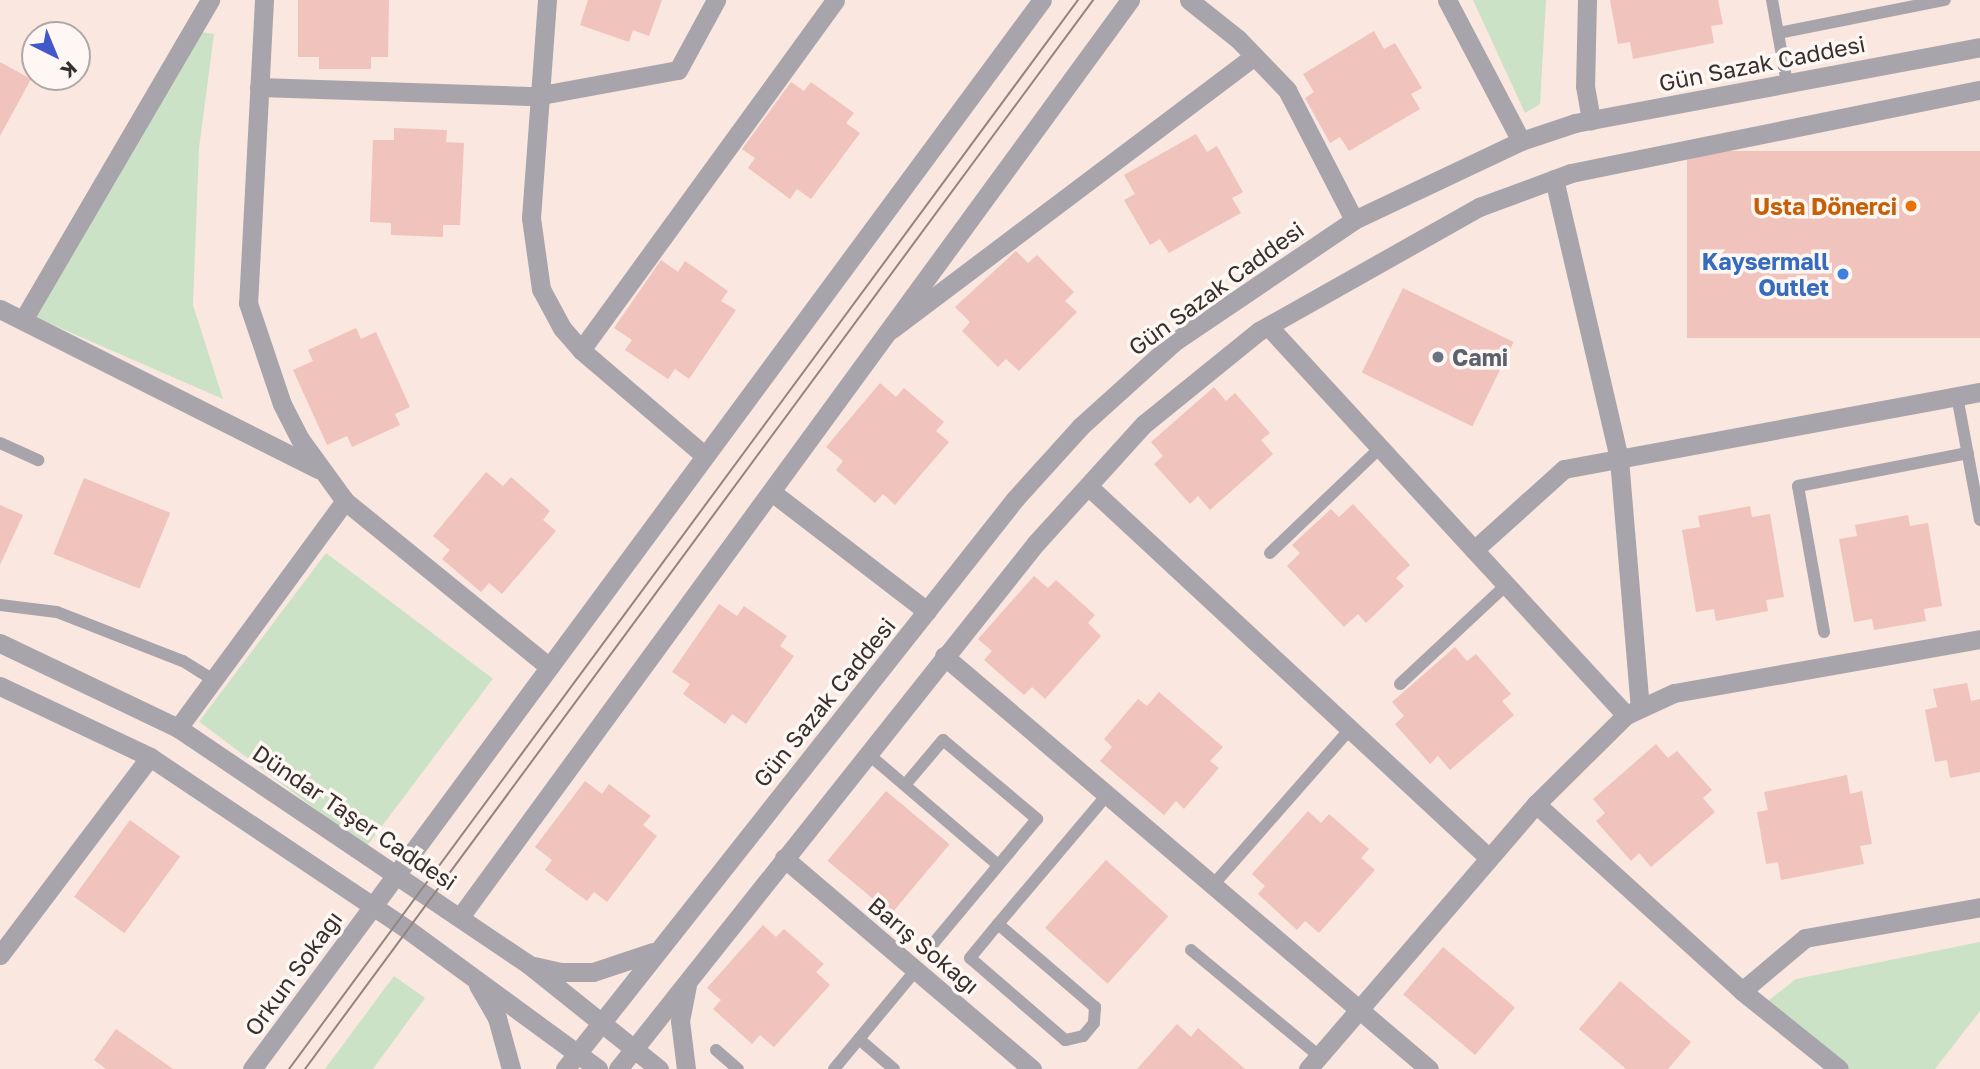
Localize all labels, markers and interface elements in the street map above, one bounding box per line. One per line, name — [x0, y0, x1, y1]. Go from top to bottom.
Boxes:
north arrow — [21, 21, 91, 91]
street label: Gün Sazak Caddesi — [1656, 29, 1868, 97]
text: K — [56, 57, 82, 83]
place label: Usta Dönerci — [1753, 192, 1897, 220]
marker: Usta Dönerci — [1903, 198, 1919, 214]
street label: Gün Sazak Caddesi — [1123, 215, 1309, 361]
place label: Kaysermall Outlet — [1702, 247, 1829, 301]
marker: Kaysermall Outlet — [1835, 266, 1851, 282]
place label: Cami — [1452, 343, 1508, 371]
marker: Cami — [1430, 349, 1446, 365]
street label: Gün Sazak Caddesi — [747, 612, 901, 792]
street label: Dündar Taşer Caddesi — [248, 738, 462, 896]
street label: Barış Sokağı — [863, 891, 985, 999]
street label: Orkun Sokağı — [239, 905, 347, 1041]

